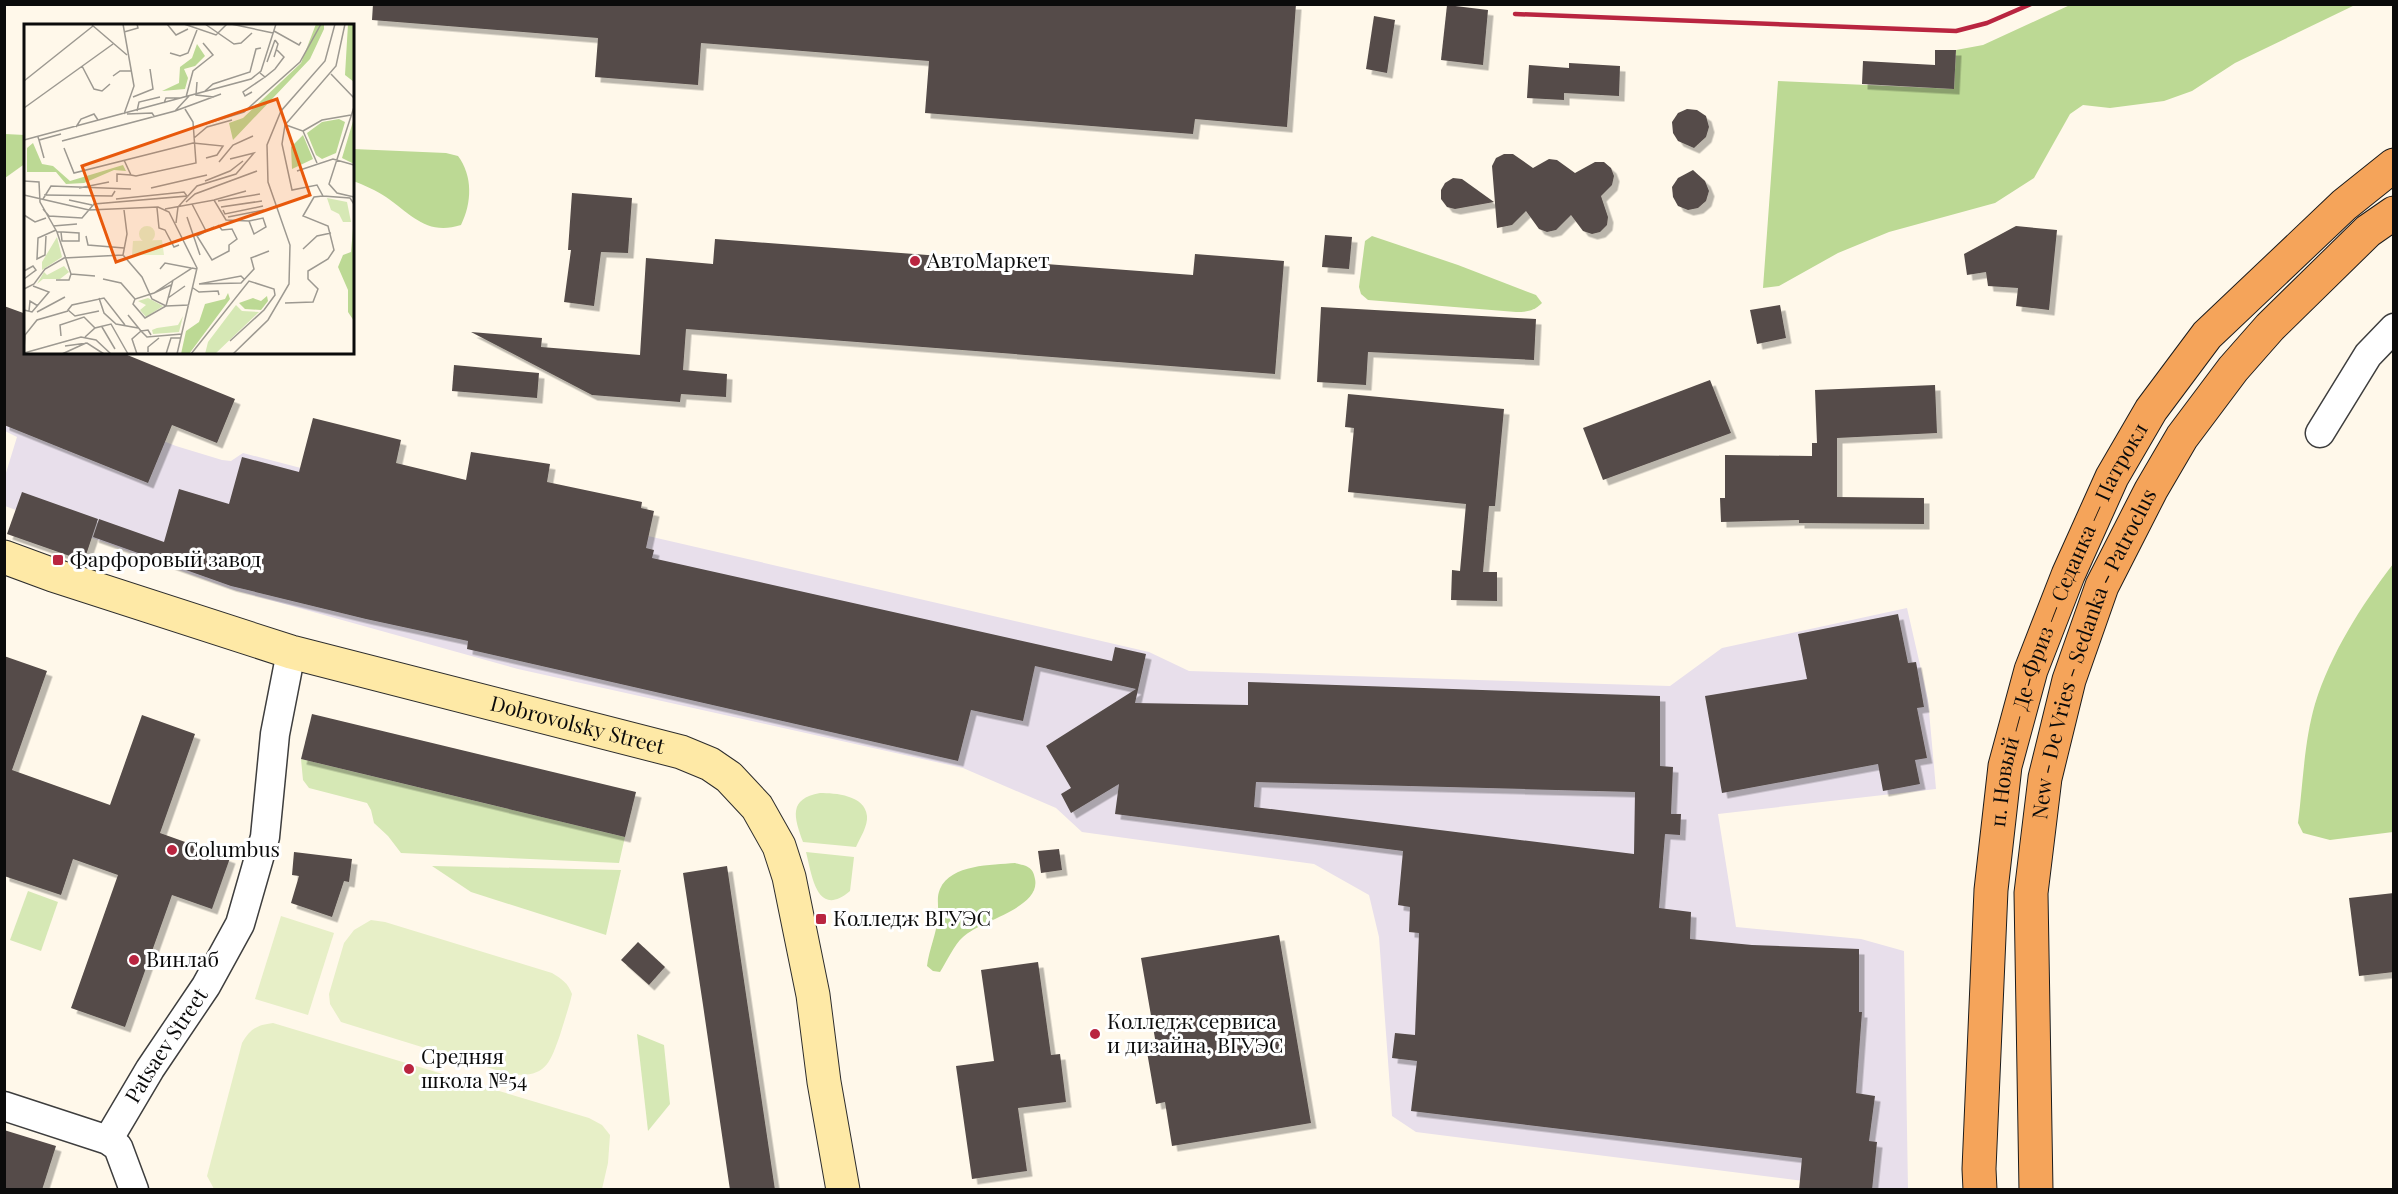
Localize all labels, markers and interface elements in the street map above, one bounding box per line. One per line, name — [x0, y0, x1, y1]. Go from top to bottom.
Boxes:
inset map — [24, 24, 354, 354]
place label: АвтоМаркет — [926, 245, 1050, 273]
marker: АвтоМаркет — [908, 254, 922, 268]
street label: п. Новый — Де-Фриз — Седанка — Патрокл — [1982, 417, 2153, 828]
street label: New - De Vries - Sedanka - Patroclus — [2024, 483, 2161, 821]
place label: Фарфоровый завод — [70, 544, 261, 572]
marker: Фарфоровый завод — [51, 553, 65, 567]
street label: Dobrovolsky Street — [488, 688, 669, 759]
place label: Columbus — [184, 834, 280, 862]
marker: Columbus — [165, 843, 179, 857]
place label: Колледж ВГУЭС — [833, 903, 991, 931]
marker: Колледж ВГУЭС — [814, 912, 828, 926]
place label: Винлаб — [146, 944, 219, 972]
marker: Винлаб — [127, 953, 141, 967]
street label: Patsaev Street — [117, 981, 213, 1107]
place label: Колледж сервиса и дизайна, ВГУЭС — [1107, 1006, 1284, 1058]
marker: Колледж сервиса и дизайна, ВГУЭС — [1088, 1027, 1102, 1041]
place label: Средняя школа №54 — [421, 1041, 527, 1093]
marker: Средняя школа №54 — [402, 1062, 416, 1076]

